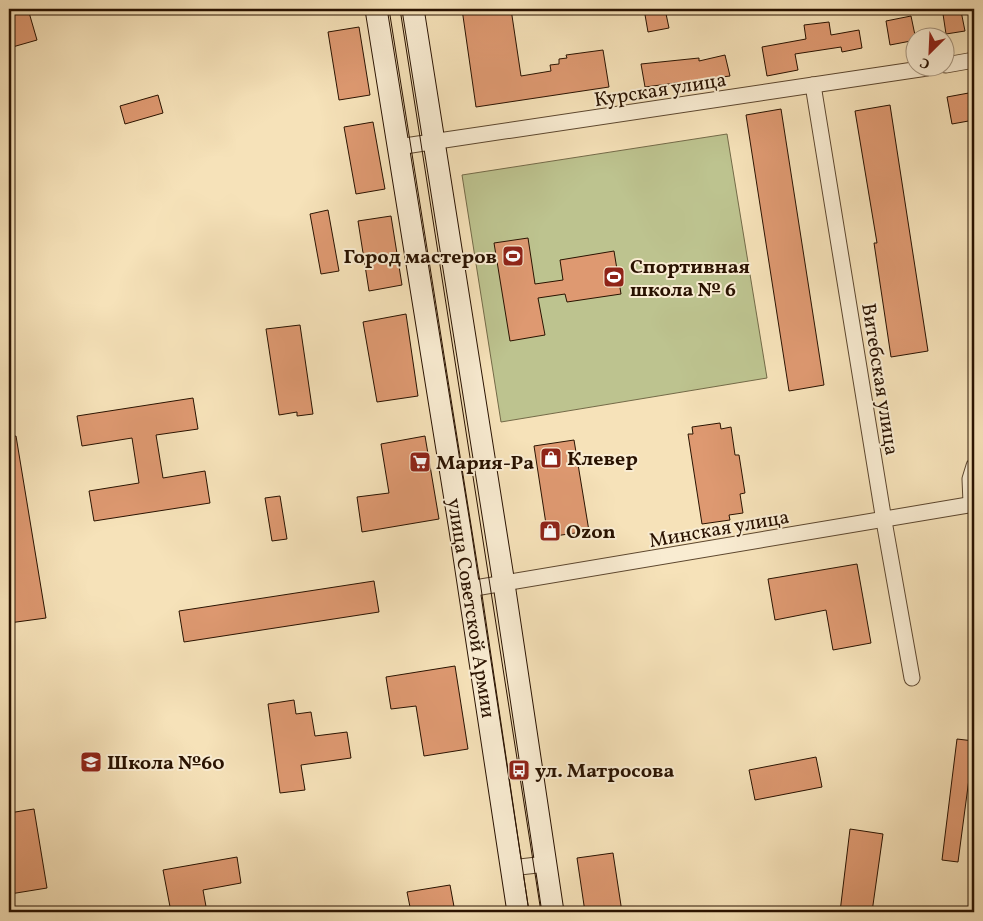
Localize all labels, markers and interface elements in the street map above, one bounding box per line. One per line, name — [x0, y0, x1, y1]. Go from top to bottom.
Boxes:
north arrow — [906, 28, 956, 78]
text: С — [917, 52, 933, 73]
street label: Курская улица — [592, 67, 728, 115]
place label: Город мастеров — [343, 244, 497, 272]
sports icon: Город мастеров — [501, 244, 525, 268]
place label: Спортивная школа № 6 — [630, 254, 750, 305]
sports icon: Спортивная школа № 6 — [602, 265, 626, 289]
street label: Витебская улица — [853, 301, 905, 457]
shop icon: Клевер — [539, 446, 563, 470]
place label: Клевер — [567, 446, 638, 474]
supermarket icon: Мария-Ра — [408, 450, 432, 474]
place label: Мария-Ра — [436, 450, 534, 478]
street label: улица Советской Армии — [439, 496, 501, 720]
street label: Минская улица — [647, 504, 792, 556]
shop icon: Ozon — [538, 519, 562, 543]
place label: Ozon — [566, 519, 616, 547]
school or university icon: Школа №60 — [79, 750, 103, 774]
place label: Школа №60 — [107, 750, 225, 778]
bus stop icon: ул. Матросова — [507, 758, 531, 782]
place label: ул. Матросова — [535, 758, 674, 786]

